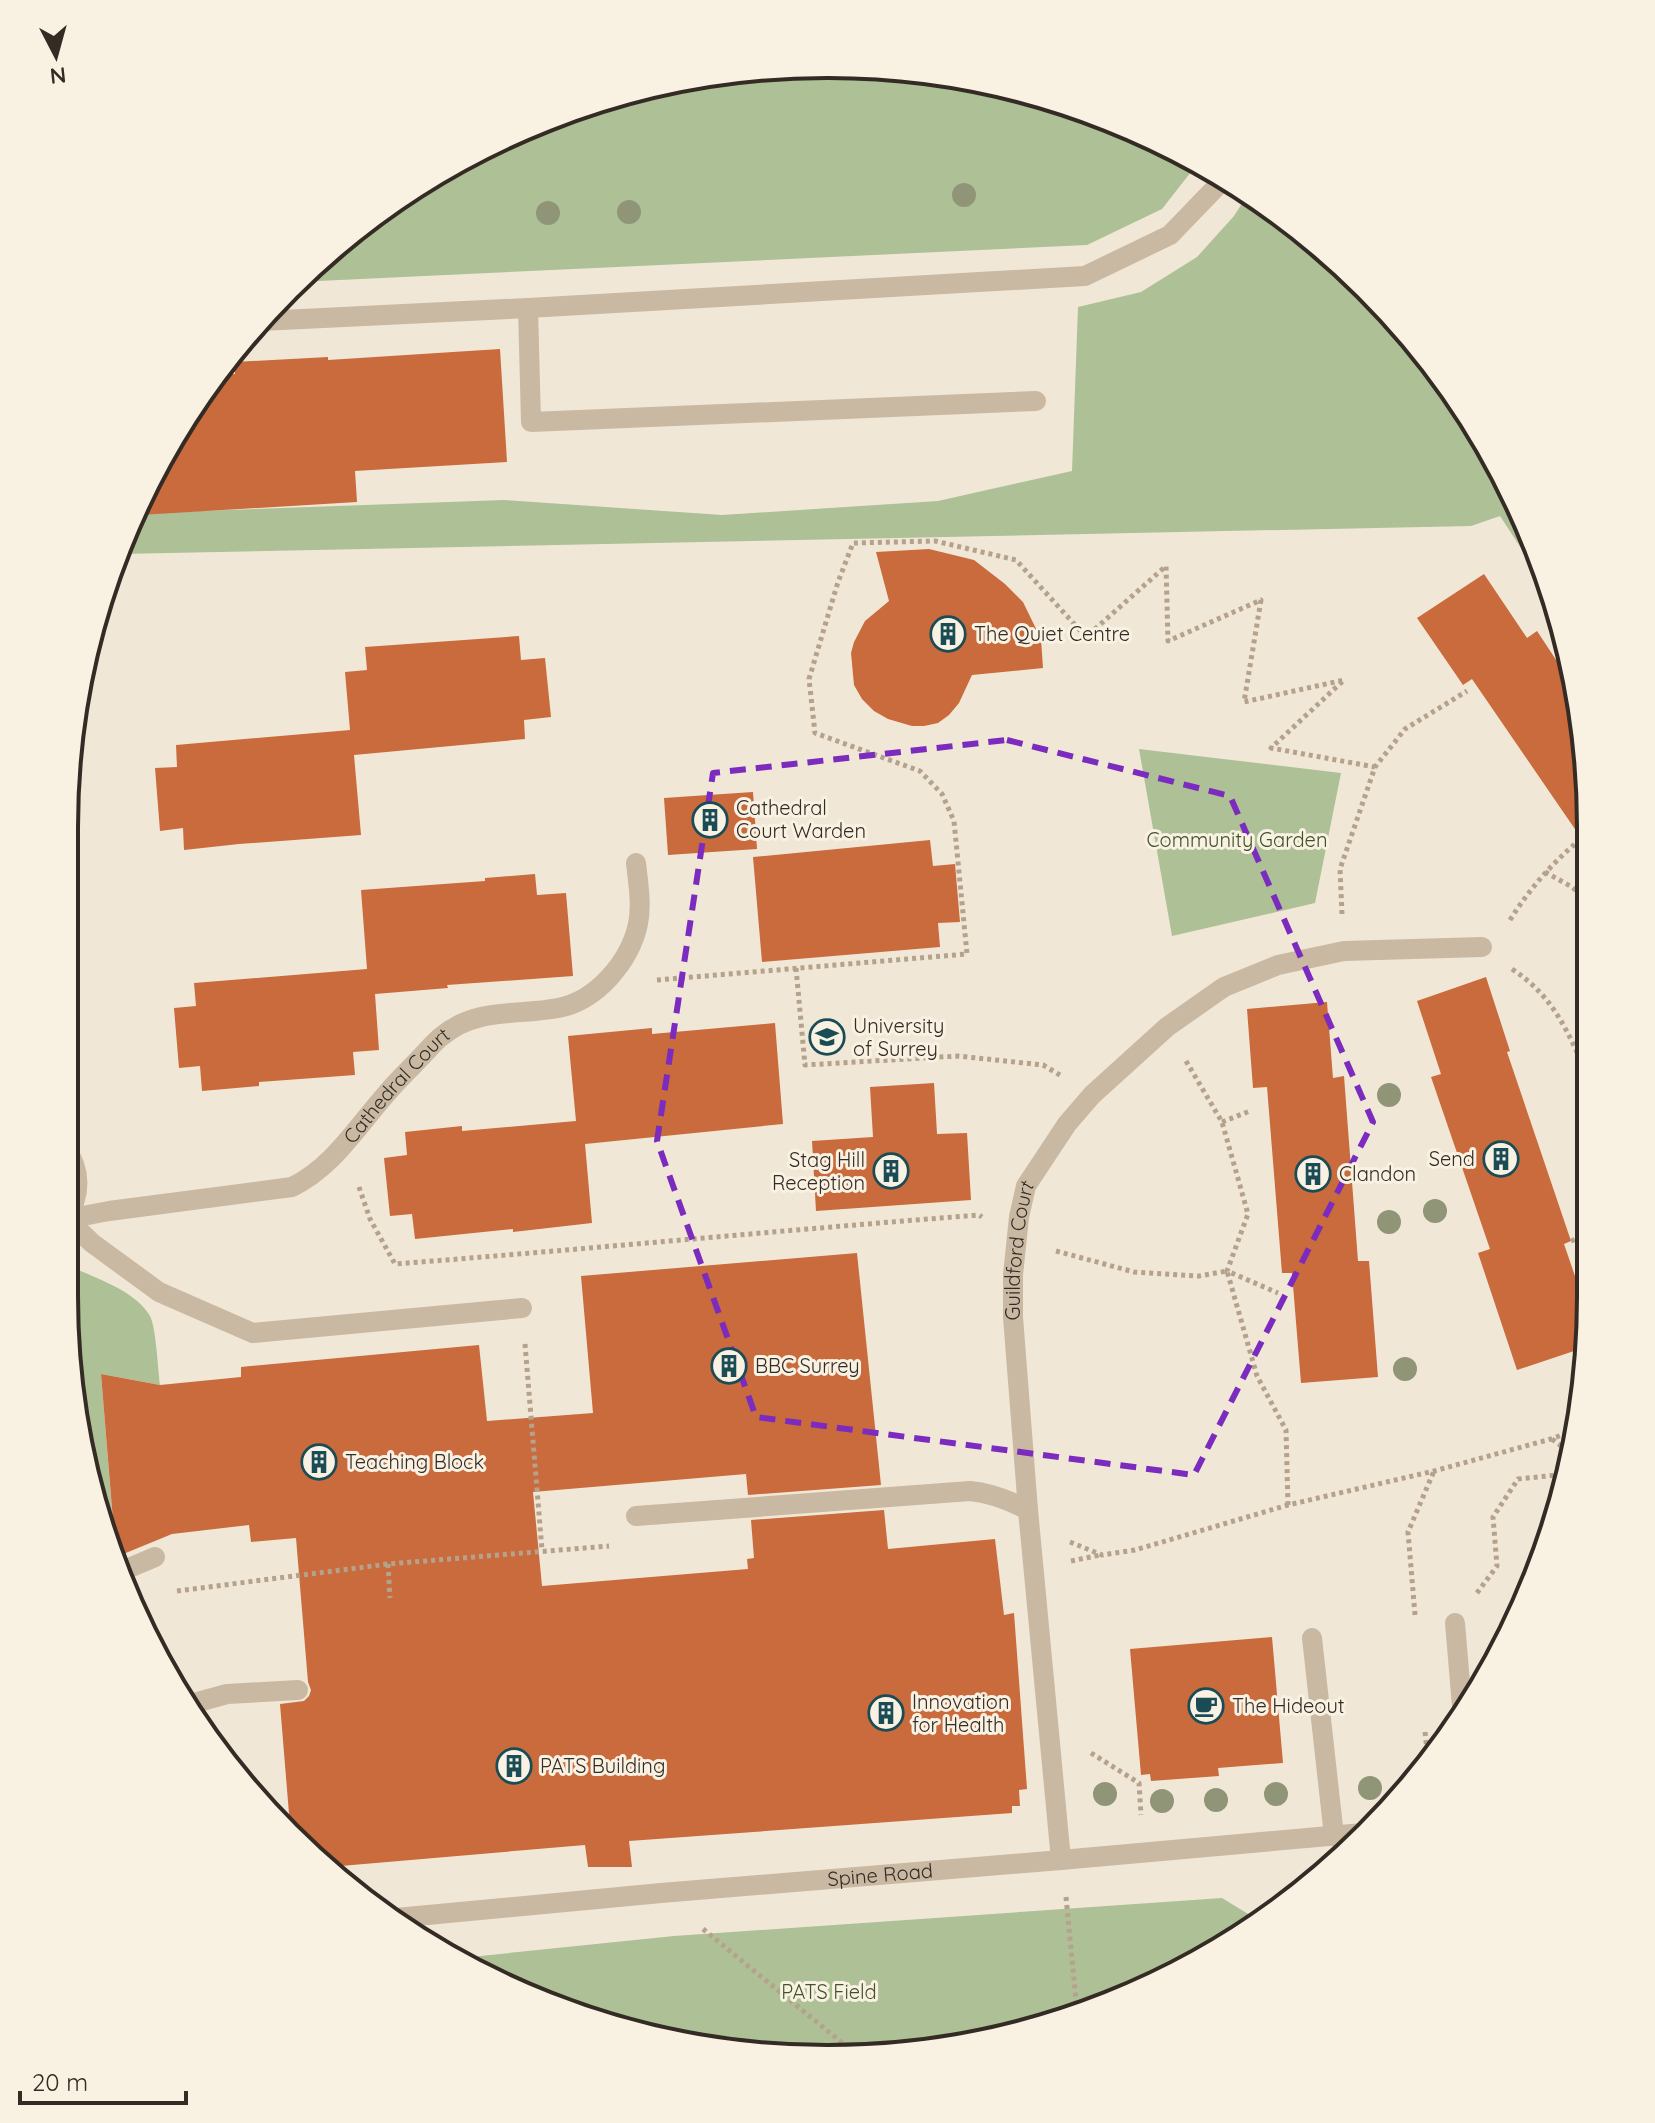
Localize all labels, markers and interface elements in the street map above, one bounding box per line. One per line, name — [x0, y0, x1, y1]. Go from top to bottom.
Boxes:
north arrow — [16, 16, 96, 96]
text: N — [49, 61, 68, 91]
building icon: The Quiet Centre — [929, 615, 967, 653]
place label: The Quiet Centre — [974, 621, 1130, 646]
place label: Cathedral Court Warden — [736, 795, 866, 843]
building icon: Cathedral Court Warden — [691, 801, 729, 839]
park label: Community Garden — [1147, 827, 1327, 852]
place label: University of Surrey — [853, 1013, 944, 1061]
school or university icon: University of Surrey — [808, 1018, 846, 1056]
street label: Cathedral Court — [338, 1022, 455, 1148]
building icon: Send — [1482, 1140, 1520, 1178]
place label: Send — [1429, 1146, 1475, 1171]
place label: Stag Hill Reception — [772, 1147, 865, 1195]
building icon: Stag Hill Reception — [872, 1152, 910, 1190]
building icon: Clandon — [1294, 1155, 1332, 1193]
place label: Clandon — [1339, 1161, 1416, 1186]
street label: Guildford Court — [1000, 1174, 1039, 1320]
building icon: BBC Surrey — [710, 1347, 748, 1385]
place label: BBC Surrey — [755, 1353, 860, 1378]
building icon: Teaching Block — [300, 1443, 338, 1481]
place label: Teaching Block — [345, 1449, 484, 1474]
cafe icon: The Hideout — [1187, 1687, 1225, 1725]
place label: Innovation for Health — [912, 1689, 1009, 1737]
place label: The Hideout — [1232, 1693, 1345, 1718]
building icon: Innovation for Health — [867, 1694, 905, 1732]
building icon: PATS Building — [495, 1747, 533, 1785]
place label: PATS Building — [540, 1753, 665, 1778]
street label: Spine Road — [826, 1858, 934, 1891]
park label: PATS Field — [781, 1979, 877, 2004]
scale bar — [20, 2055, 186, 2105]
text: 20 m — [32, 2067, 88, 2097]

